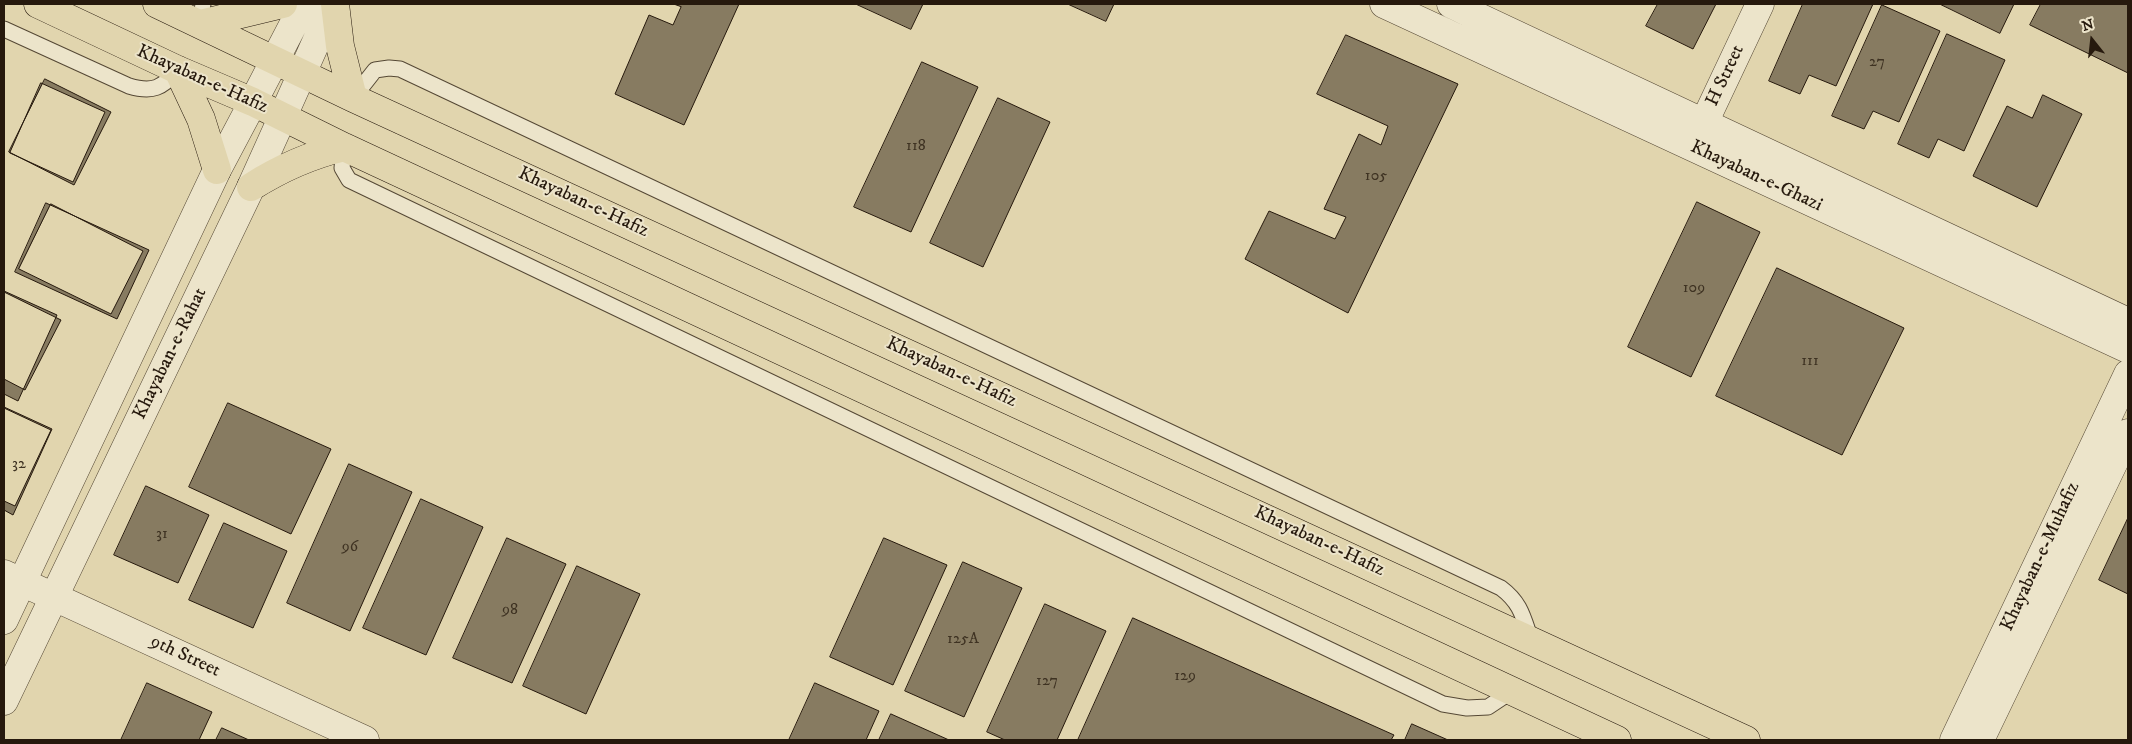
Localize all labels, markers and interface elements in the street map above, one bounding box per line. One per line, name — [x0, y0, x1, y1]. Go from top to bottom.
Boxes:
north arrow — [2067, 15, 2117, 65]
text: N — [2080, 15, 2096, 36]
street label: Khayaban-e-Hafiz — [133, 41, 271, 119]
street label: H Street — [1702, 42, 1750, 110]
house number: 27 — [1869, 53, 1885, 73]
street label: Khayaban-e-Ghazi — [1686, 136, 1826, 218]
house number: 118 — [906, 137, 926, 157]
street label: Khayaban-e-Hafiz — [514, 163, 652, 243]
house number: 105 — [1365, 167, 1387, 187]
house number: 109 — [1683, 279, 1705, 299]
street label: Khayaban-e-Rahat — [129, 285, 213, 423]
street label: Khayaban-e-Hafiz — [882, 333, 1020, 413]
house number: 111 — [1801, 352, 1819, 372]
house number: 32 — [12, 455, 26, 475]
street label: Khayaban-e-Muhafiz — [1996, 479, 2086, 635]
street label: Khayaban-e-Hafiz — [1250, 502, 1388, 582]
house number: 31 — [156, 525, 168, 545]
house number: 96 — [342, 538, 358, 558]
house number: 98 — [502, 601, 518, 621]
house number: 125A — [947, 630, 979, 650]
street label: 9th Street — [146, 631, 224, 683]
house number: 129 — [1174, 667, 1196, 687]
house number: 127 — [1036, 672, 1058, 692]

